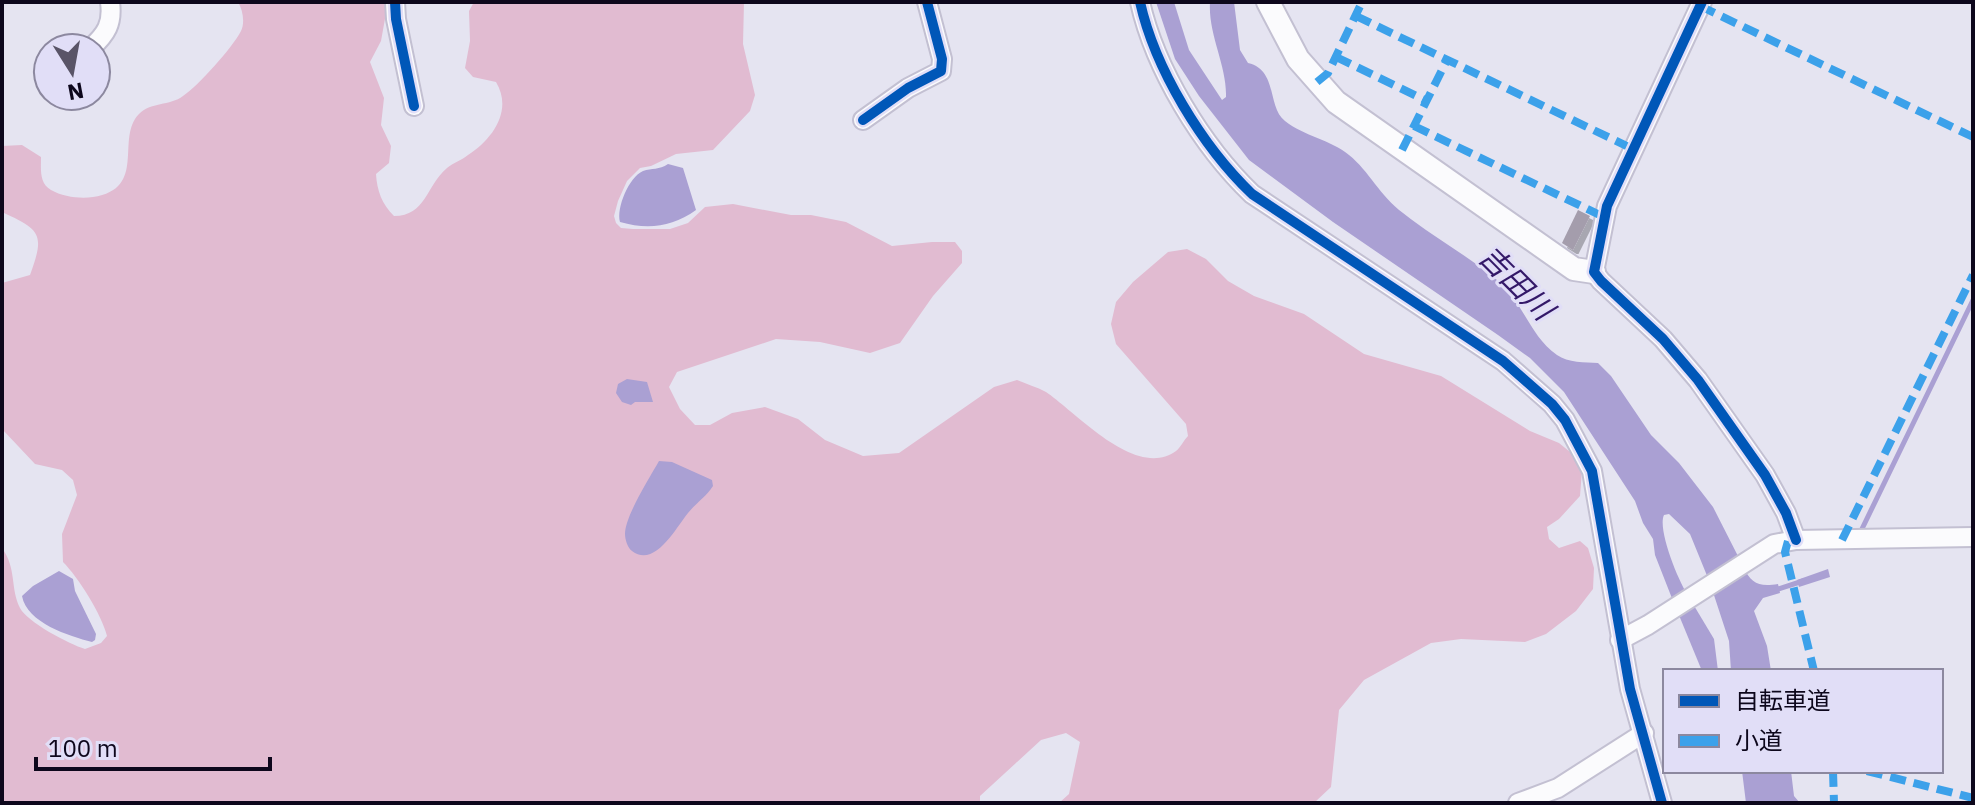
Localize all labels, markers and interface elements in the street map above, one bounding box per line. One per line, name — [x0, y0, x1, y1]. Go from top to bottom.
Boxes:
north arrow — [32, 32, 112, 112]
text: N — [65, 76, 87, 108]
water label: 吉田川 — [1471, 236, 1565, 330]
legend — [1663, 669, 1943, 773]
text: 自転車道 — [1735, 684, 1831, 716]
scale bar — [36, 721, 270, 771]
text: 小道 — [1735, 724, 1783, 756]
text: 100 m — [48, 732, 118, 764]

